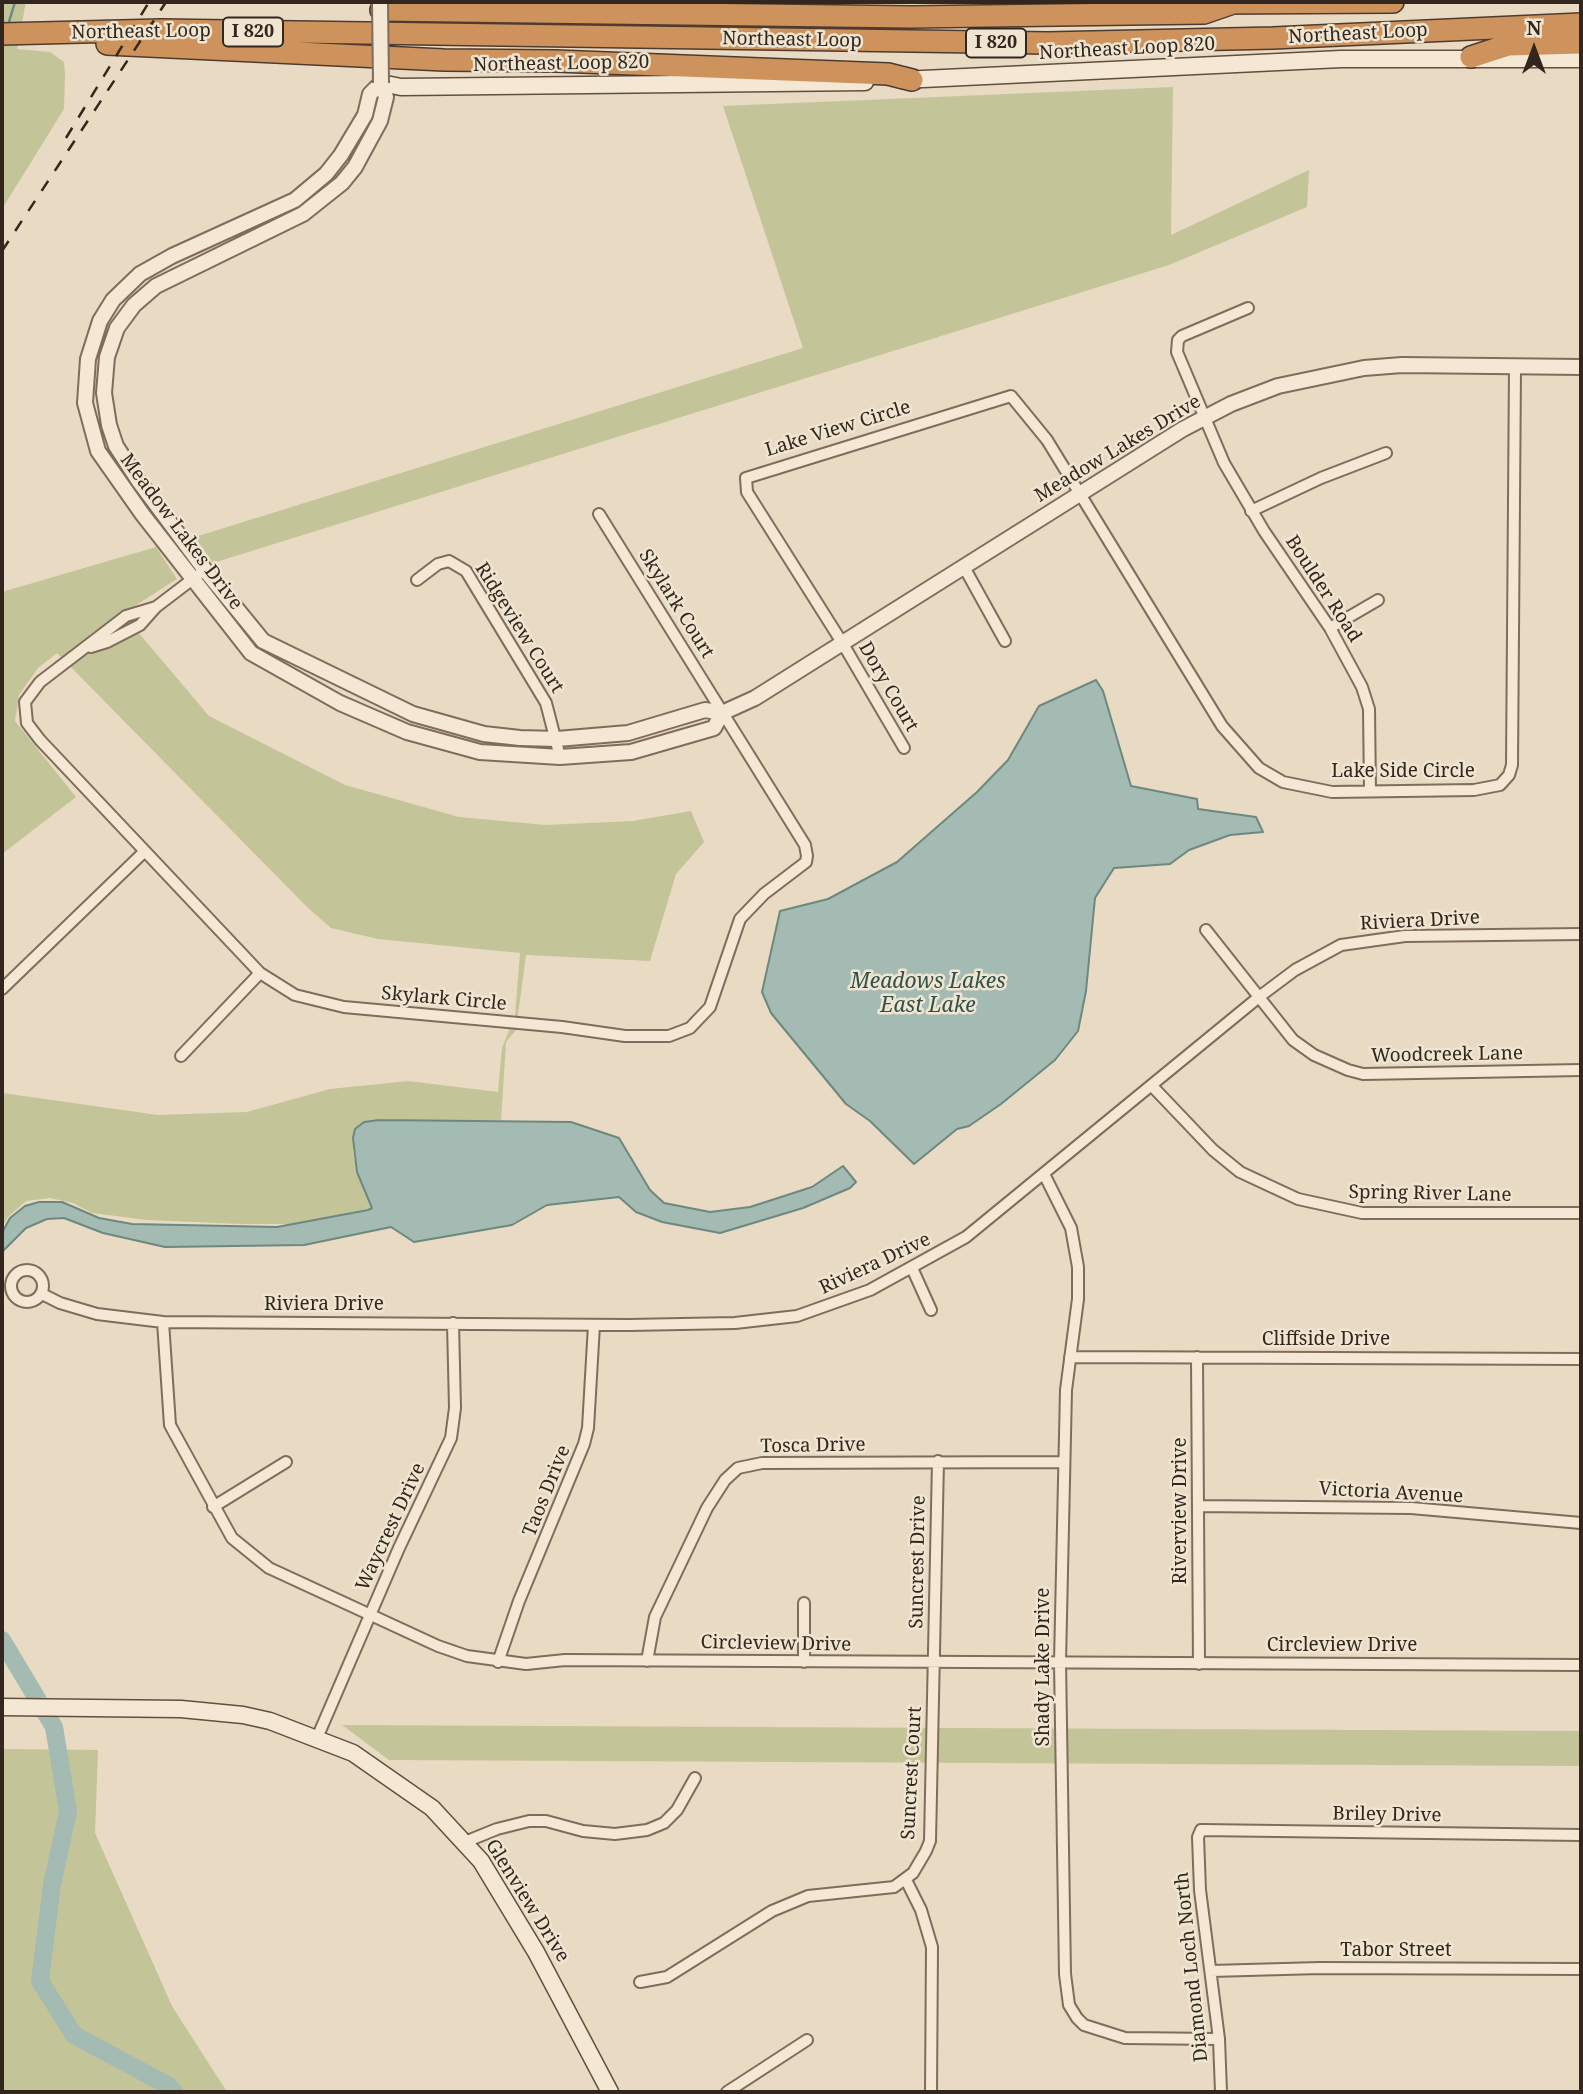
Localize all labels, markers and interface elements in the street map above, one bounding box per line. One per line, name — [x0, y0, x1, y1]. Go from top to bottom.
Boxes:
north arrow — [1499, 14, 1569, 84]
text: N — [1527, 15, 1541, 41]
road number: I 820 — [223, 17, 283, 46]
street label: Northeast Loop — [71, 19, 211, 45]
street label: Northeast Loop — [1288, 19, 1428, 49]
street label: Northeast Loop — [722, 27, 862, 53]
road number: I 820 — [966, 28, 1026, 58]
street label: Northeast Loop 820 — [1038, 33, 1216, 65]
street label: Northeast Loop 820 — [473, 51, 649, 77]
street label: Meadow Lakes Drive — [1031, 390, 1205, 508]
street label: Lake View Circle — [763, 396, 913, 462]
street label: Meadow Lakes Drive — [115, 449, 247, 615]
street label: Boulder Road — [1280, 531, 1366, 647]
street label: Skylark Court — [633, 545, 719, 663]
street label: Ridgeview Court — [470, 559, 568, 697]
street label: Dory Court — [853, 638, 923, 736]
street label: Lake Side Circle — [1331, 761, 1475, 783]
street label: Riviera Drive — [1359, 906, 1481, 936]
water label: Meadows Lakes East Lake — [850, 969, 1006, 1019]
street label: Skylark Circle — [380, 982, 508, 1016]
street label: Woodcreek Lane — [1371, 1042, 1523, 1068]
street label: Spring River Lane — [1348, 1181, 1512, 1207]
street label: Riviera Drive — [816, 1228, 934, 1300]
street label: Riviera Drive — [264, 1294, 384, 1316]
street label: Cliffside Drive — [1262, 1329, 1390, 1351]
street label: Tosca Drive — [760, 1434, 866, 1458]
street label: Riverview Drive — [1170, 1437, 1192, 1585]
street label: Taos Drive — [518, 1442, 576, 1540]
street label: Waycrest Drive — [351, 1460, 431, 1594]
street label: Victoria Avenue — [1318, 1478, 1464, 1508]
street label: Suncrest Drive — [905, 1495, 931, 1629]
street label: Shady Lake Drive — [1033, 1588, 1055, 1746]
street label: Circleview Drive — [700, 1631, 852, 1657]
street label: Circleview Drive — [1267, 1635, 1417, 1657]
street label: Suncrest Court — [897, 1706, 927, 1840]
street label: Briley Drive — [1332, 1803, 1442, 1827]
street label: Glenview Drive — [480, 1835, 574, 1967]
street label: Diamond Loch North — [1171, 1871, 1213, 2063]
street label: Tabor Street — [1340, 1940, 1452, 1962]

